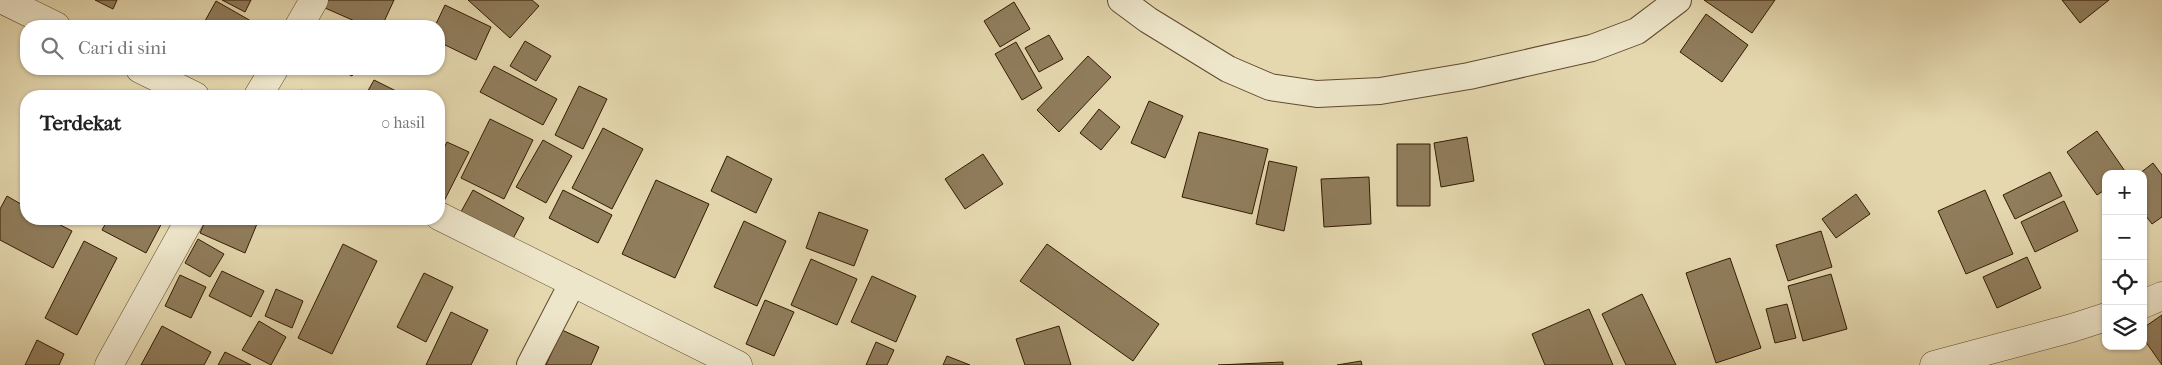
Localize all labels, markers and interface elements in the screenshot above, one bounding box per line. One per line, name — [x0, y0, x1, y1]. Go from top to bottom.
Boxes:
search box — [20, 20, 445, 75]
icon: search — [38, 34, 66, 62]
text: Cari di sini — [78, 37, 167, 59]
text: Terdekat — [40, 111, 121, 135]
text: 0 hasil — [381, 113, 425, 132]
map controls — [2102, 170, 2147, 350]
button: + — [2102, 170, 2147, 215]
button: − — [2102, 215, 2147, 260]
button: locate — [2102, 260, 2147, 305]
button: layers — [2102, 305, 2147, 350]

